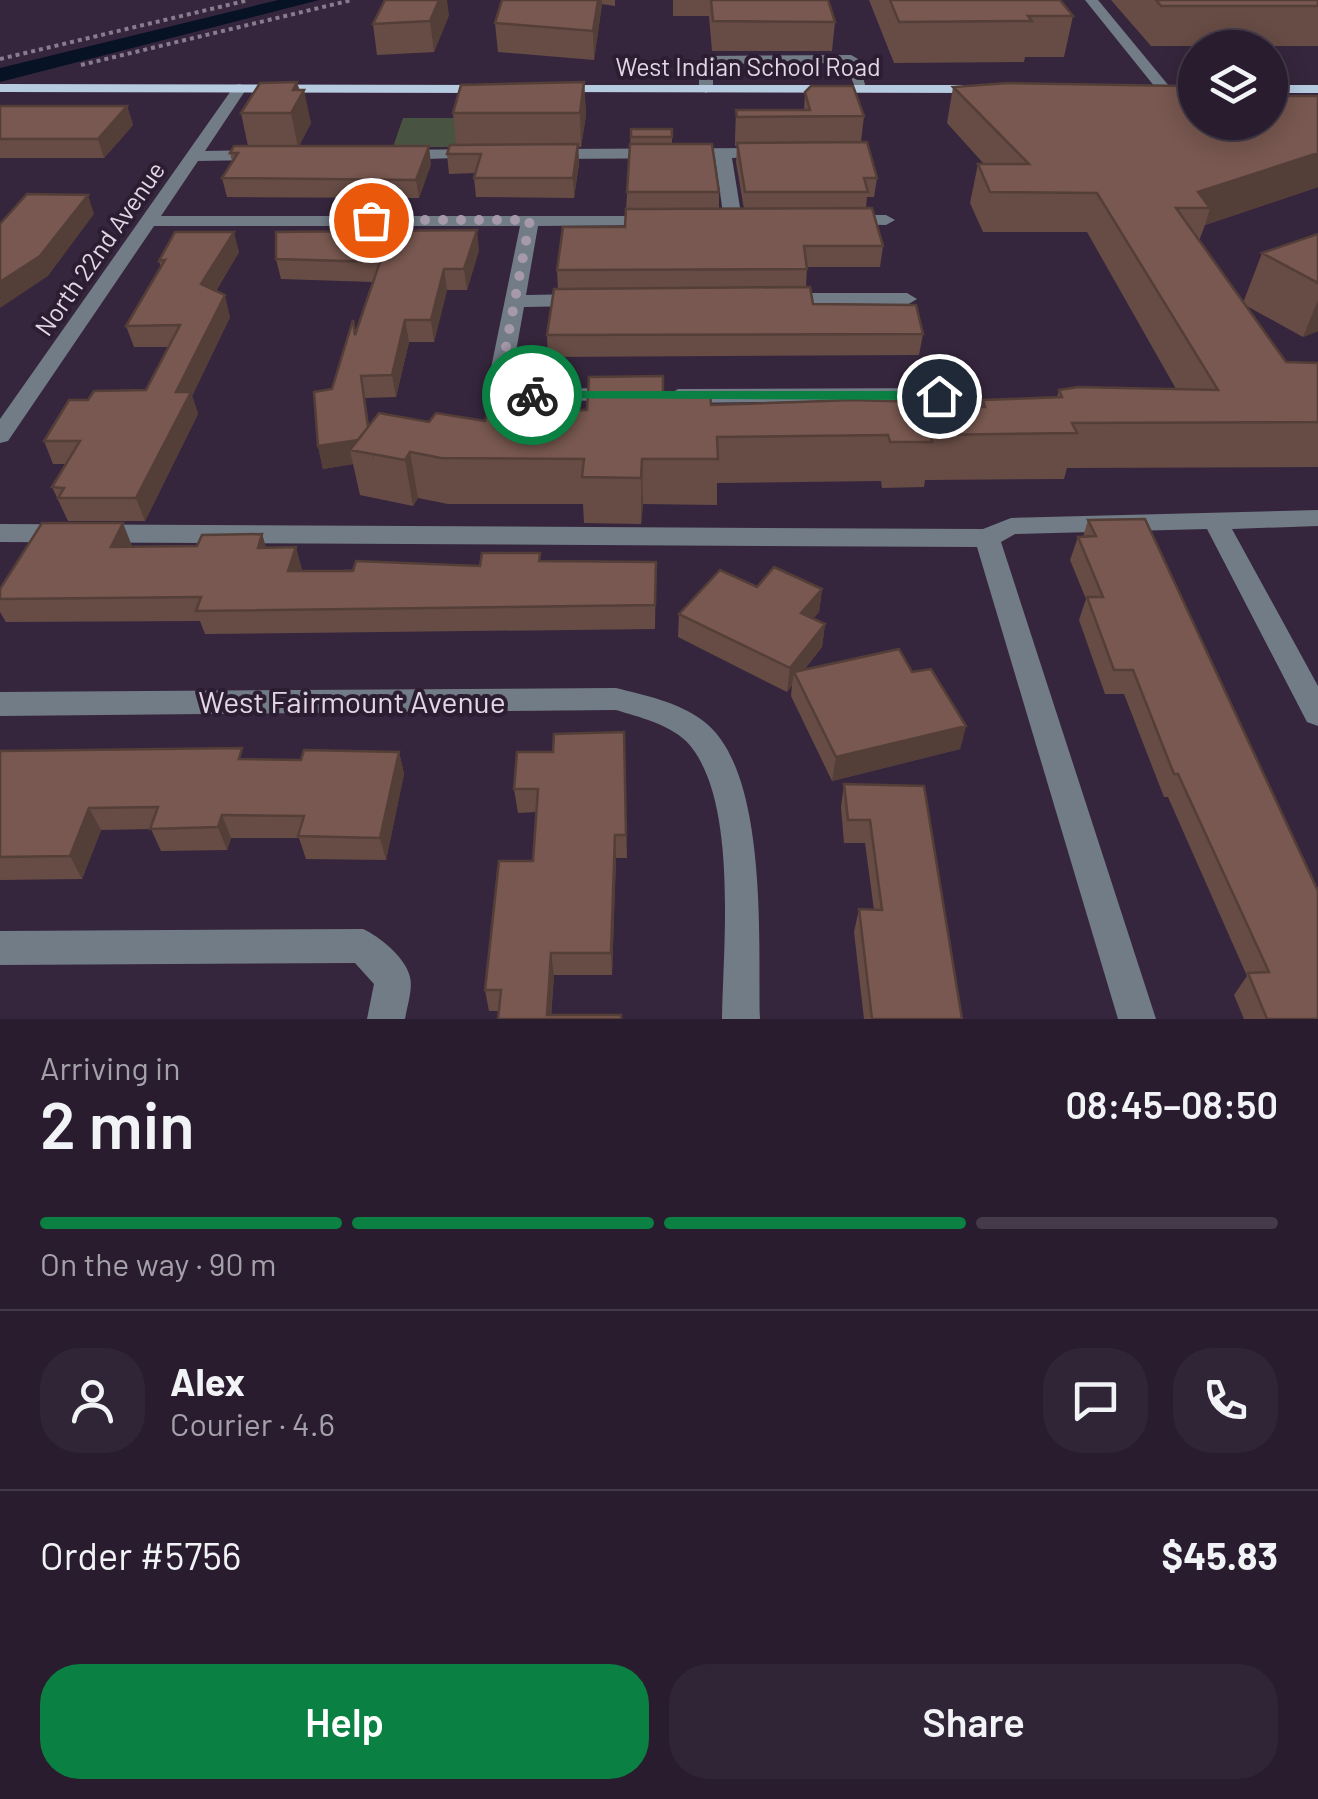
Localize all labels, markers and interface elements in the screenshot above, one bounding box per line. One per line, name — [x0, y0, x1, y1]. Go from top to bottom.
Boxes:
map controls — [1178, 30, 1288, 140]
button: layers — [1178, 30, 1288, 140]
street label: West Indian School Road — [615, 51, 881, 81]
street label: North 22nd Avenue — [28, 155, 170, 341]
pin — [329, 178, 414, 263]
icon: bag — [344, 193, 399, 248]
courier — [482, 345, 582, 445]
pin — [897, 354, 982, 439]
icon: bike — [505, 368, 560, 423]
icon: home — [912, 369, 967, 424]
street label: West Fairmount Avenue — [198, 683, 506, 719]
text: Arriving in — [40, 1048, 180, 1086]
text: 08:45–08:50 — [1066, 1081, 1278, 1127]
text: 2 min — [40, 1084, 195, 1162]
text: On the way · 90 m — [40, 1244, 276, 1282]
button: person — [40, 1348, 145, 1453]
button: chat — [1043, 1348, 1148, 1453]
button: phone — [1173, 1348, 1278, 1453]
text: Alex — [170, 1358, 245, 1404]
text: Courier · 4.6 — [170, 1404, 335, 1442]
text: Order #5756 — [40, 1532, 241, 1578]
text: $45.83 — [1161, 1532, 1278, 1578]
button: Help — [40, 1664, 649, 1779]
button: Share — [669, 1664, 1278, 1779]

